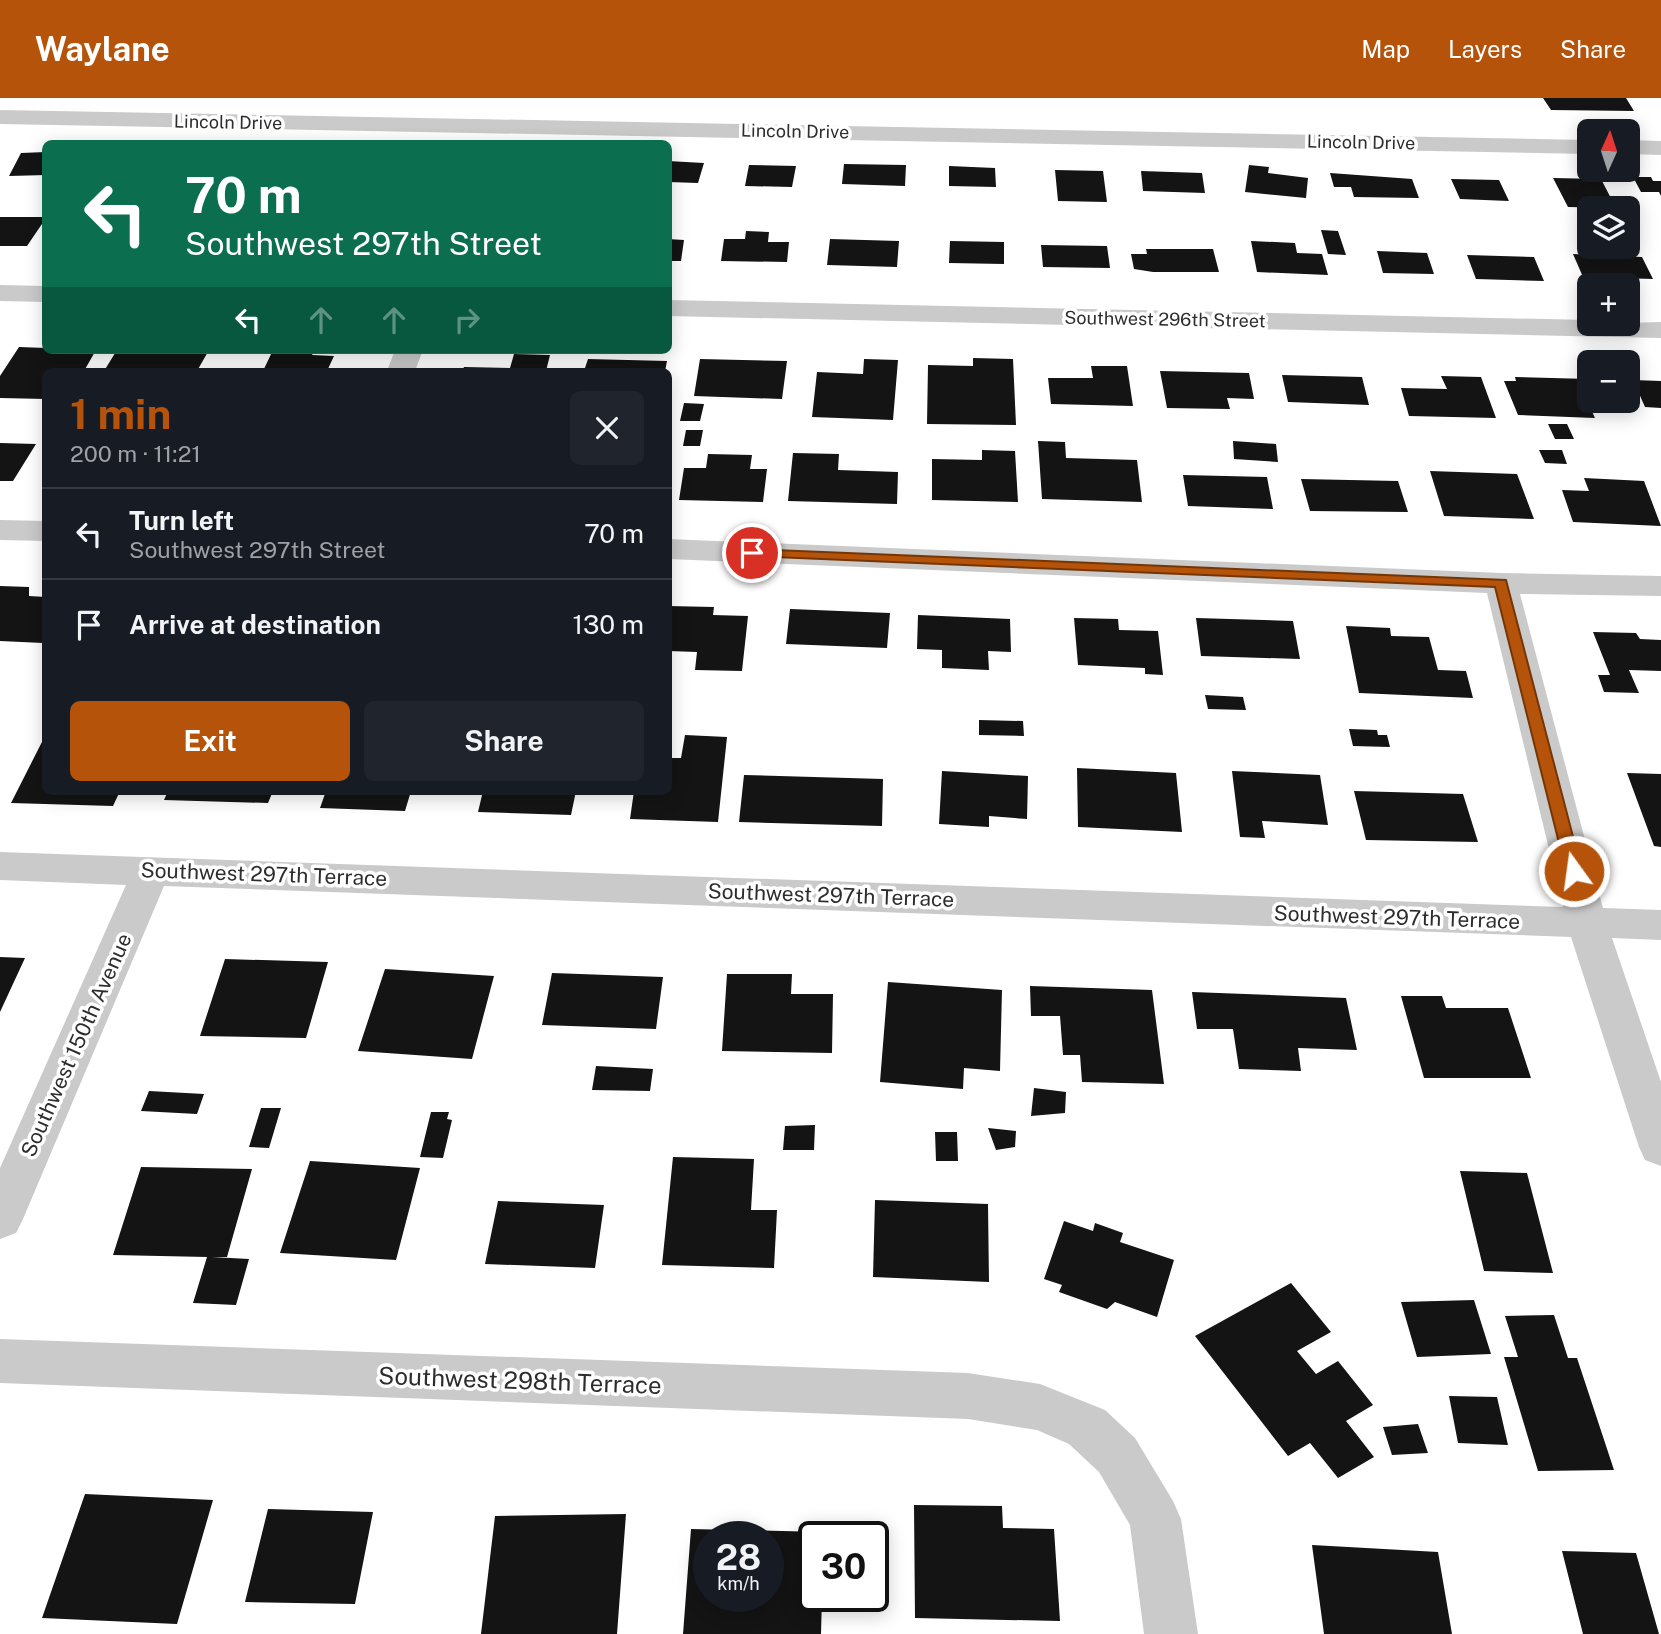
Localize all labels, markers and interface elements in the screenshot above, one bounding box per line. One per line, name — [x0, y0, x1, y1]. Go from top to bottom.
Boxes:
text: Waylane — [35, 30, 170, 68]
text: Map — [1361, 35, 1410, 63]
text: Layers — [1448, 35, 1522, 63]
text: Share — [1560, 35, 1626, 63]
street label: Lincoln Drive — [174, 111, 282, 133]
north arrow — [1577, 119, 1640, 182]
map controls — [1577, 119, 1640, 413]
street label: Lincoln Drive — [741, 120, 849, 142]
street label: Lincoln Drive — [1307, 131, 1415, 153]
text: 70 m — [185, 166, 302, 224]
icon: left — [70, 168, 161, 259]
button: layers — [1577, 196, 1640, 259]
text: Southwest 297th Street — [185, 225, 542, 262]
button: + — [1577, 273, 1640, 336]
icon: left — [229, 301, 267, 339]
icon: ahead — [302, 301, 340, 339]
icon: ahead — [375, 301, 413, 339]
icon: right — [448, 301, 486, 339]
street label: Southwest 296th Street — [1064, 307, 1266, 331]
button: − — [1577, 350, 1640, 413]
text: 1 min — [70, 389, 171, 438]
button: close — [570, 391, 644, 465]
text: 200 m · 11:21 — [70, 440, 201, 467]
text: Turn left — [129, 505, 234, 536]
icon: left — [70, 515, 108, 553]
text: 70 m — [584, 518, 644, 549]
pin — [722, 523, 782, 583]
icon: arrive — [733, 534, 771, 572]
text: Southwest 297th Street — [129, 536, 386, 563]
icon: arrive — [70, 606, 108, 644]
text: Arrive at destination — [129, 609, 381, 640]
text: 130 m — [572, 609, 644, 640]
button: Exit — [70, 701, 350, 781]
button: Share — [364, 701, 644, 781]
position arrow — [1537, 834, 1611, 908]
street label: Southwest 297th Terrace — [140, 857, 388, 891]
street label: Southwest 297th Terrace — [707, 878, 955, 912]
street label: Southwest 297th Terrace — [1273, 900, 1521, 934]
street label: Southwest 150th Avenue — [15, 929, 137, 1161]
street label: Southwest 298th Terrace — [378, 1361, 662, 1399]
speed limit sign: 30 — [798, 1521, 889, 1612]
text: 28 — [716, 1537, 761, 1578]
text: km/h — [717, 1573, 760, 1594]

